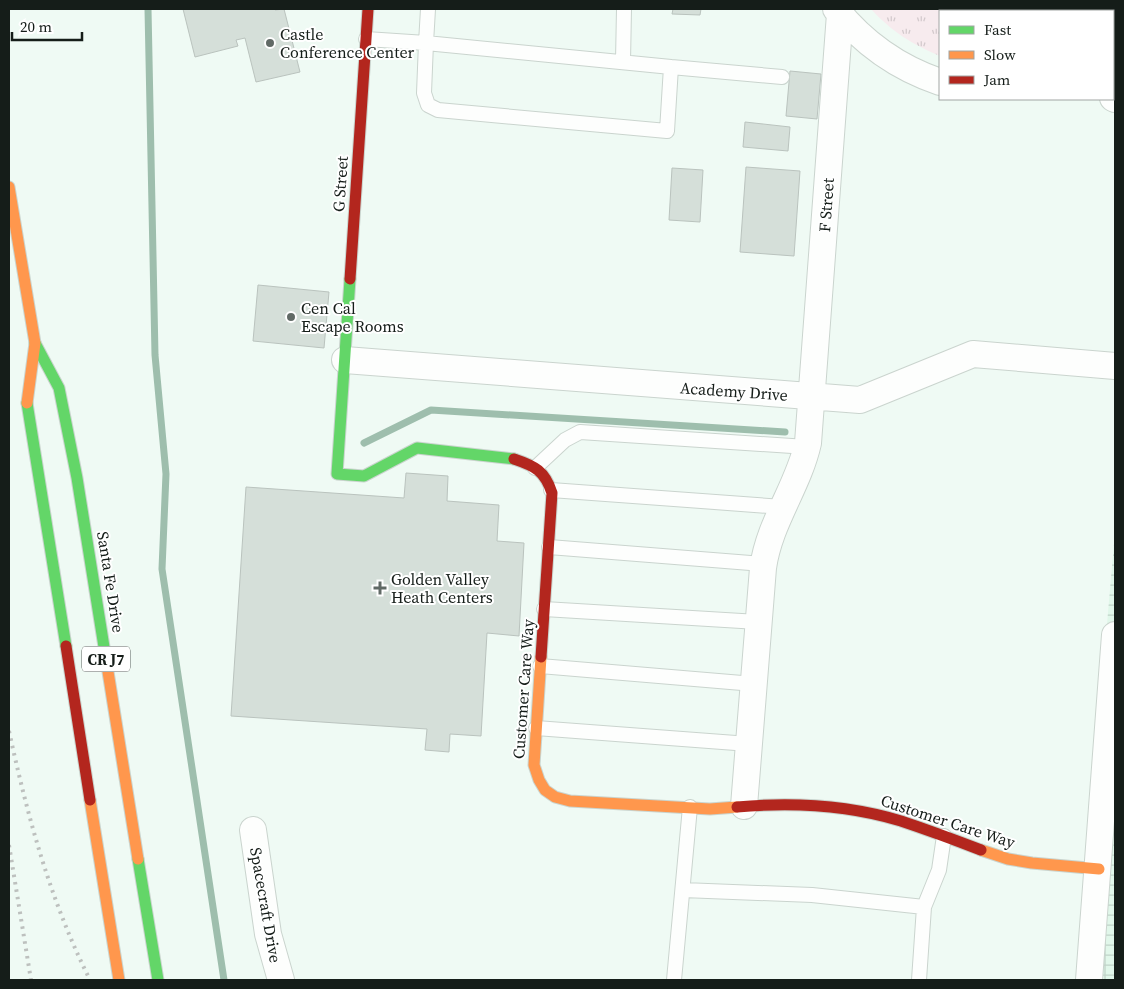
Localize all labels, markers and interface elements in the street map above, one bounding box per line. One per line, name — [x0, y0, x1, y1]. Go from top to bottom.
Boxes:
scale bar — [12, 10, 82, 42]
legend — [939, 10, 1114, 100]
text: 20 m — [20, 16, 52, 37]
text: Fast — [984, 19, 1011, 40]
place label: Castle Conference Center — [280, 23, 415, 63]
marker: Castle Conference Center — [264, 37, 276, 49]
text: Slow — [984, 44, 1016, 65]
text: Jam — [983, 69, 1011, 90]
street label: G Street — [327, 155, 353, 213]
street label: F Street — [813, 176, 839, 233]
place label: Cen Cal Escape Rooms — [301, 297, 404, 337]
marker: Cen Cal Escape Rooms — [285, 311, 297, 323]
street label: Academy Drive — [679, 376, 789, 406]
street label: Santa Fe Drive — [92, 530, 130, 634]
place label: Golden Valley Heath Centers — [391, 568, 493, 608]
marker: Golden Valley Heath Centers — [373, 581, 387, 595]
street label: Customer Care Way — [507, 618, 539, 760]
road number: CR J7 — [82, 646, 130, 672]
street label: Customer Care Way — [878, 789, 1019, 853]
street label: Spacecraft Drive — [245, 846, 287, 964]

